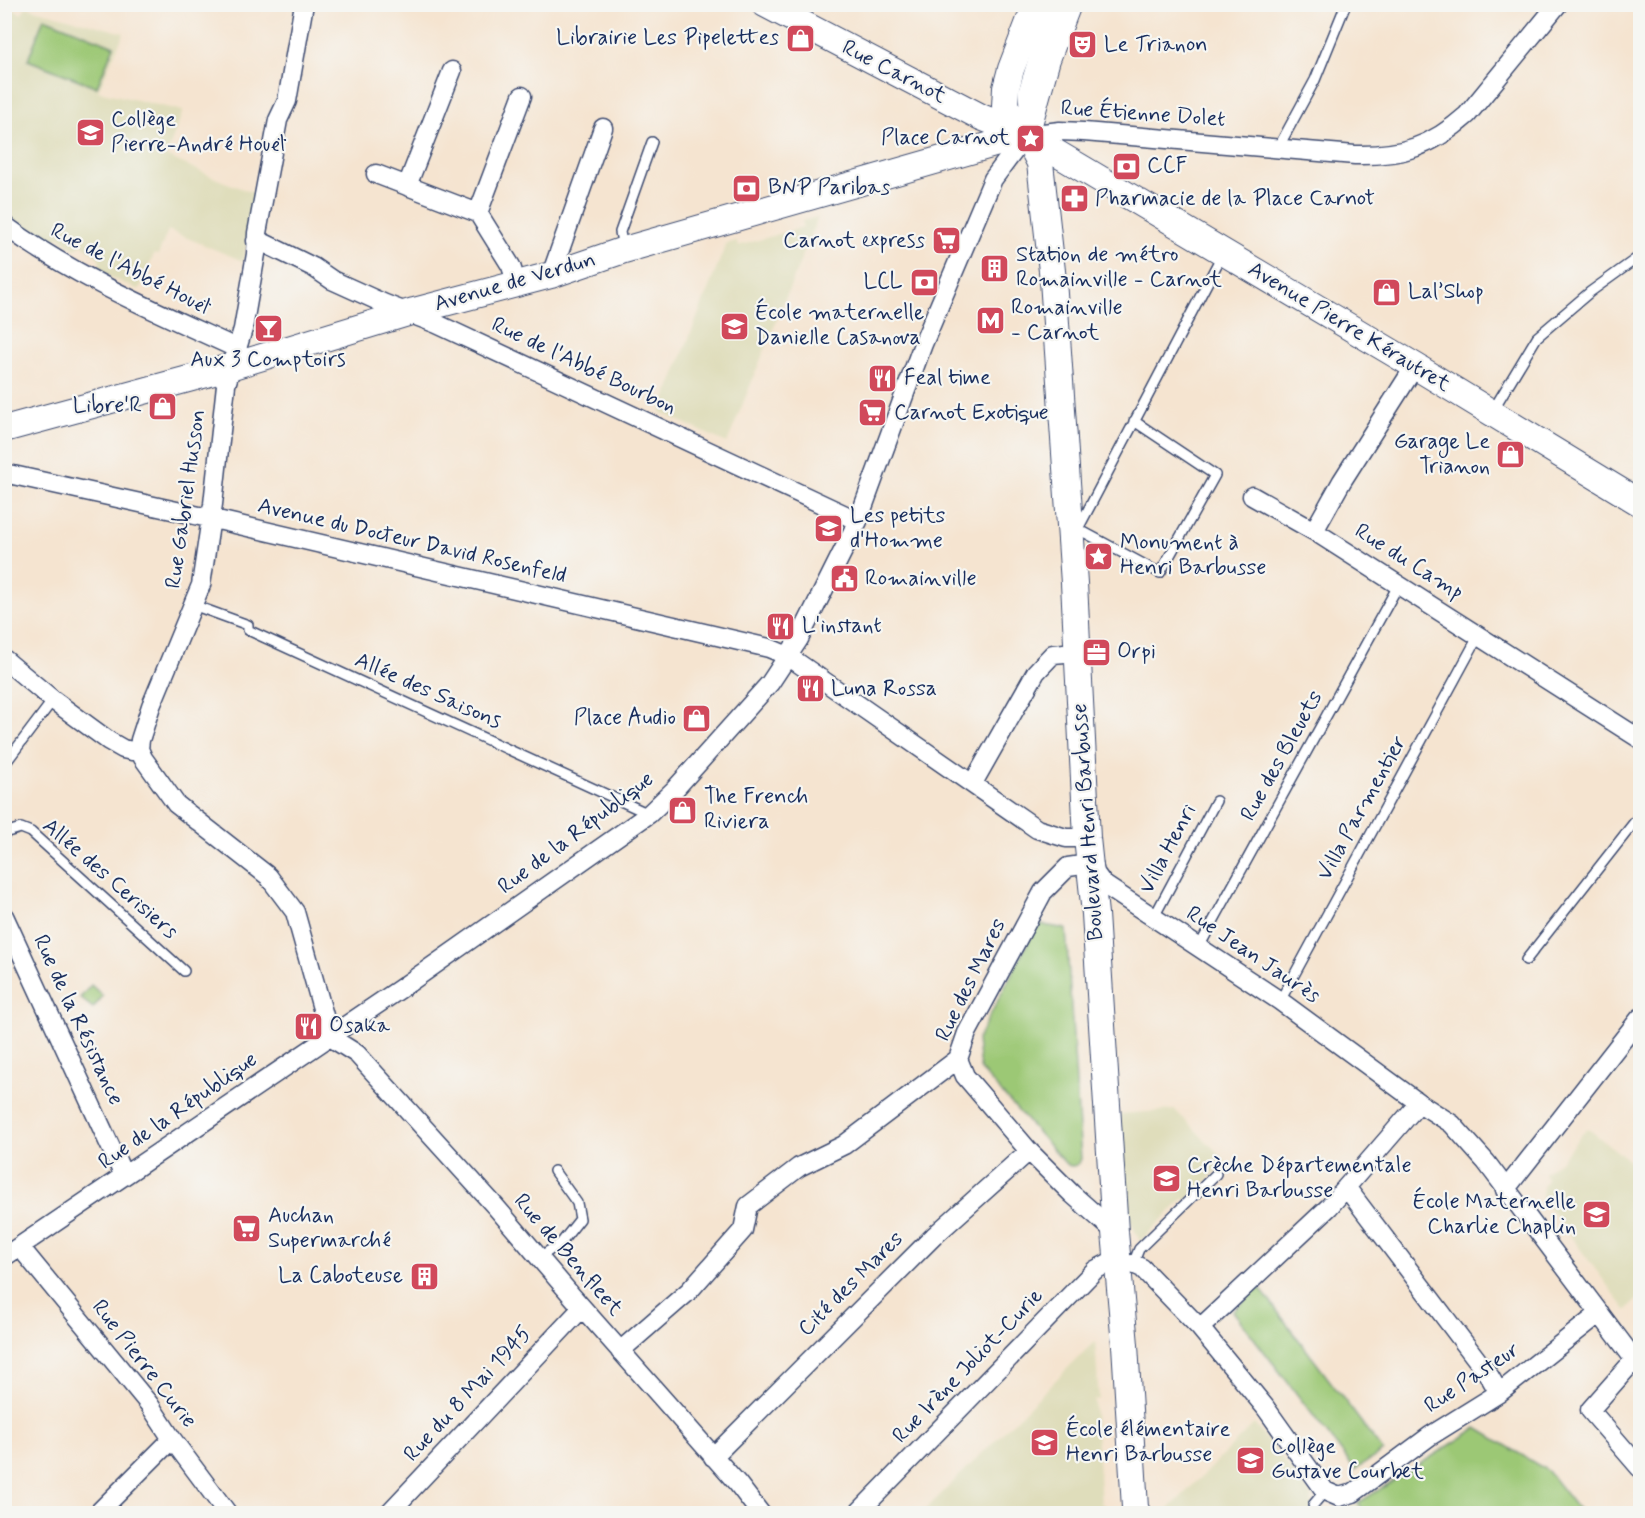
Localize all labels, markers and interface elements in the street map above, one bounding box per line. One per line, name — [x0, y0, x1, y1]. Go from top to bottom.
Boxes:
shop icon: Librairie Les Pipelettes — [784, 22, 816, 54]
place label: Librairie Les Pipelettes — [556, 24, 779, 52]
theatre icon: Le Trianon — [1067, 29, 1099, 61]
place label: Le Trianon — [1104, 31, 1208, 59]
street label: Rue Carnot — [837, 34, 951, 110]
street label: Rue Étienne Dolet — [1060, 93, 1226, 134]
place label: Collège Pierre-André Houël — [111, 106, 286, 159]
school or university icon: Collège Pierre-André Houël — [74, 117, 106, 149]
place icon: Place Carnot — [1015, 122, 1047, 154]
place label: Place Carnot — [881, 124, 1010, 152]
bank icon: CCF — [1110, 150, 1142, 182]
place label: CCF — [1147, 152, 1188, 180]
bank icon: BNP Paribas — [731, 172, 763, 204]
place label: BNP Paribas — [768, 174, 890, 202]
pharmacy icon: Pharmacie de la Place Carnot — [1058, 183, 1090, 215]
place label: Pharmacie de la Place Carnot — [1095, 185, 1375, 213]
street label: Rue de l'Abbé Houël — [46, 217, 216, 322]
supermarket icon: Carnot express — [930, 225, 962, 257]
place label: Carnot express — [783, 227, 925, 255]
place label: Station de métro Romainville - Carnot — [1016, 241, 1222, 294]
street label: Avenue de Verdun — [431, 246, 599, 318]
building icon: Station de métro Romainville - Carnot — [979, 252, 1011, 284]
street label: Avenue Pierre Kérautret — [1243, 255, 1455, 399]
bank icon: LCL — [908, 266, 940, 298]
place label: LCL — [863, 268, 903, 296]
shop icon: Lal’Shop — [1371, 276, 1403, 308]
place label: Lal’Shop — [1408, 278, 1484, 306]
place label: Romainville - Carnot — [1011, 294, 1123, 347]
place label: École maternelle Danielle Casanova — [755, 298, 924, 352]
metro station icon: Romainville - Carnot — [974, 305, 1006, 337]
school or university icon: École maternelle Danielle Casanova — [718, 310, 750, 342]
street label: Rue de l'Abbé Bourbon — [487, 311, 681, 421]
bar icon: Aux 3 Comptoirs — [252, 312, 284, 344]
place label: Aux 3 Comptoirs — [190, 346, 346, 374]
restaurant icon: Feal time — [867, 362, 899, 394]
place label: Feal time — [904, 364, 991, 392]
shop icon: Libre'R — [147, 390, 179, 422]
place label: Libre'R — [73, 392, 142, 420]
supermarket icon: Carnot Exotique — [857, 397, 889, 429]
place label: Carnot Exotique — [894, 399, 1049, 427]
street label: Rue Gabriel Husson — [160, 408, 212, 590]
place label: Garage Le Trianon — [1394, 428, 1490, 481]
shop icon: Garage Le Trianon — [1495, 439, 1527, 471]
street label: Avenue du Docteur David Rosenfeld — [255, 492, 569, 590]
place label: Les petits d'Homme — [850, 502, 945, 555]
school or university icon: Les petits d'Homme — [813, 513, 845, 545]
street label: Rue du Camp — [1349, 517, 1469, 607]
place label: Monument à Henri Barbusse — [1120, 529, 1266, 582]
place icon: Monument à Henri Barbusse — [1083, 540, 1115, 572]
public building icon: Romainville — [828, 563, 860, 595]
place label: Romainville — [865, 565, 977, 593]
restaurant icon: L'instant — [765, 610, 797, 642]
place label: L'instant — [802, 612, 882, 640]
office icon: Orpi — [1080, 636, 1112, 668]
place label: Orpi — [1117, 638, 1156, 666]
street label: Allée des Saisons — [350, 646, 506, 736]
restaurant icon: Luna Rossa — [794, 673, 826, 705]
place label: Luna Rossa — [831, 675, 937, 703]
street label: Rue des Bleuets — [1235, 686, 1329, 826]
shop icon: Place Audio — [681, 702, 713, 734]
street label: Boulevard Henri Barbusse — [1066, 702, 1110, 942]
place label: Place Audio — [574, 704, 676, 732]
street label: Villa Parmentier — [1311, 731, 1413, 885]
street label: Rue de la République — [492, 765, 660, 901]
place label: The French Riviera — [704, 783, 808, 836]
shop icon: The French Riviera — [667, 794, 699, 826]
street label: Villa Henri — [1133, 799, 1203, 899]
street label: Allée des Cerisiers — [36, 812, 184, 946]
street label: Rue Jean Jaurès — [1181, 900, 1326, 1010]
street label: Rue des Mares — [929, 914, 1013, 1046]
street label: Rue de la Résistance — [26, 930, 130, 1110]
restaurant icon: Osaka — [292, 1010, 324, 1042]
place label: Osaka — [329, 1012, 391, 1040]
street label: Rue de la République — [93, 1046, 263, 1176]
place label: Crèche Départementale Henri Barbusse — [1187, 1152, 1412, 1205]
school or university icon: Crèche Départementale Henri Barbusse — [1150, 1163, 1182, 1195]
place label: École Maternelle Charlie Chaplin — [1413, 1187, 1576, 1241]
street label: Rue de Benfleet — [507, 1188, 629, 1322]
school or university icon: École Maternelle Charlie Chaplin — [1581, 1199, 1613, 1231]
place label: Auchan Supermarché — [268, 1202, 391, 1255]
supermarket icon: Auchan Supermarché — [231, 1213, 263, 1245]
street label: Cité des Mares — [792, 1225, 910, 1343]
building icon: La Caboteuse — [408, 1260, 440, 1292]
place label: La Caboteuse — [278, 1262, 403, 1290]
street label: Rue Irène Joliot-Curie — [887, 1282, 1049, 1450]
street label: Rue Pierre Curie — [85, 1294, 203, 1434]
street label: Rue du 8 Mai 1945 — [398, 1320, 538, 1468]
street label: Rue Pasteur — [1419, 1336, 1525, 1420]
place label: École élémentaire Henri Barbusse — [1066, 1415, 1230, 1469]
school or university icon: École élémentaire Henri Barbusse — [1029, 1427, 1061, 1459]
place label: Collège Gustave Courbet — [1271, 1433, 1424, 1486]
school or university icon: Collège Gustave Courbet — [1234, 1444, 1266, 1476]

